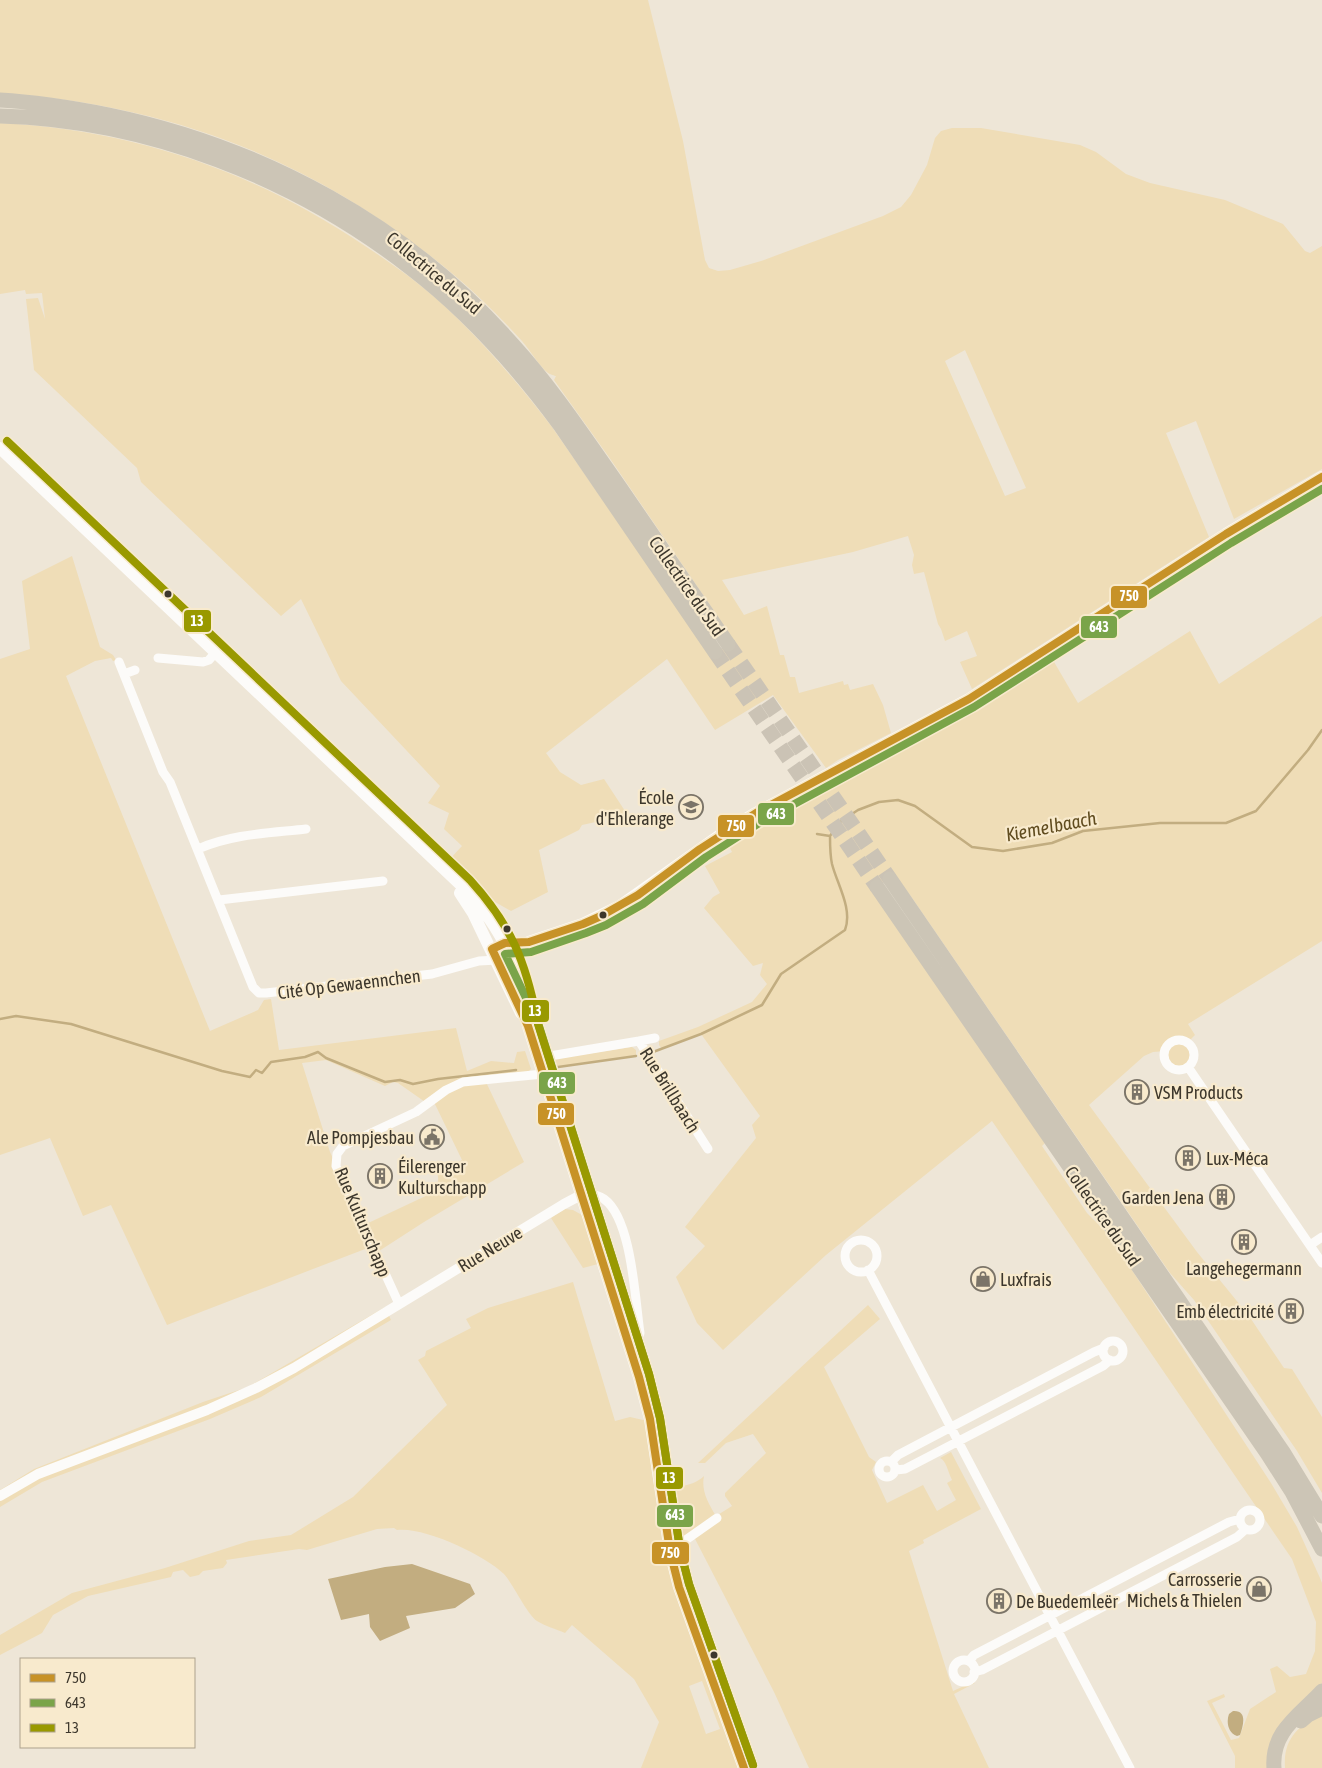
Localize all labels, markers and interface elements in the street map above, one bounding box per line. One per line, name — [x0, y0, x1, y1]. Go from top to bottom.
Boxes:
street label: Collectrice du Sud — [382, 227, 486, 319]
street label: Collectrice du Sud — [645, 532, 729, 640]
line badge: 750 — [1110, 585, 1148, 609]
text: 750 — [1119, 588, 1139, 604]
unlabelled marker — [163, 589, 173, 599]
line badge: 13 — [183, 609, 212, 633]
text: 13 — [190, 613, 204, 629]
line badge: 643 — [1080, 615, 1118, 639]
text: 643 — [1089, 619, 1109, 635]
place label: École d'Ehlerange — [596, 787, 674, 829]
school or university icon: École d'Ehlerange — [678, 794, 704, 820]
line badge: 643 — [757, 802, 795, 826]
text: 643 — [766, 806, 786, 822]
water label: Kiemelbaach — [1004, 806, 1098, 846]
line badge: 750 — [717, 814, 755, 838]
text: 750 — [726, 818, 746, 834]
unlabelled marker — [598, 910, 608, 920]
unlabelled marker — [502, 924, 512, 934]
street label: Cité Op Gewaennchen — [276, 965, 422, 1003]
line badge: 13 — [521, 999, 550, 1023]
text: 13 — [528, 1003, 542, 1019]
street label: Rue Brillbaach — [636, 1044, 704, 1136]
line badge: 643 — [538, 1071, 576, 1095]
text: 643 — [547, 1075, 567, 1091]
building icon: VSM Products — [1124, 1079, 1150, 1105]
place label: VSM Products — [1154, 1082, 1243, 1103]
line badge: 750 — [537, 1102, 575, 1126]
text: 750 — [546, 1106, 566, 1122]
public building icon: Ale Pompjesbau — [419, 1124, 445, 1150]
place label: Ale Pompjesbau — [307, 1127, 414, 1148]
building icon: Lux-Méca — [1175, 1145, 1201, 1171]
place label: Lux-Méca — [1206, 1148, 1269, 1169]
place label: Éilerenger Kulturschapp — [398, 1156, 486, 1198]
street label: Collectrice du Sud — [1061, 1162, 1145, 1270]
building icon: Éilerenger Kulturschapp — [367, 1163, 393, 1189]
street label: Rue Kulturschapp — [331, 1164, 395, 1280]
building icon: Garden Jena — [1209, 1184, 1235, 1210]
place label: Garden Jena — [1122, 1187, 1204, 1208]
street label: Rue Neuve — [454, 1222, 526, 1276]
building icon: Langehegermann — [1231, 1229, 1257, 1255]
place label: Langehegermann — [1186, 1258, 1302, 1279]
shop icon: Luxfrais — [970, 1266, 996, 1292]
place label: Luxfrais — [1000, 1269, 1052, 1290]
building icon: Emb électricité — [1278, 1298, 1304, 1324]
place label: Emb électricité — [1176, 1301, 1274, 1322]
line badge: 13 — [655, 1466, 684, 1490]
text: 13 — [662, 1470, 676, 1486]
line badge: 643 — [656, 1504, 694, 1528]
text: 643 — [665, 1507, 685, 1523]
line badge: 750 — [651, 1541, 690, 1565]
text: 750 — [660, 1545, 680, 1561]
place label: Carrosserie Michels & Thielen — [1127, 1569, 1242, 1611]
shop icon: Carrosserie Michels & Thielen — [1246, 1576, 1272, 1602]
building icon: De Buedemleër — [986, 1588, 1012, 1614]
place label: De Buedemleër — [1016, 1591, 1119, 1612]
unlabelled marker — [709, 1650, 719, 1660]
legend — [20, 1658, 195, 1748]
text: 750 — [65, 1669, 86, 1686]
text: 643 — [65, 1694, 86, 1711]
text: 13 — [65, 1719, 79, 1736]

